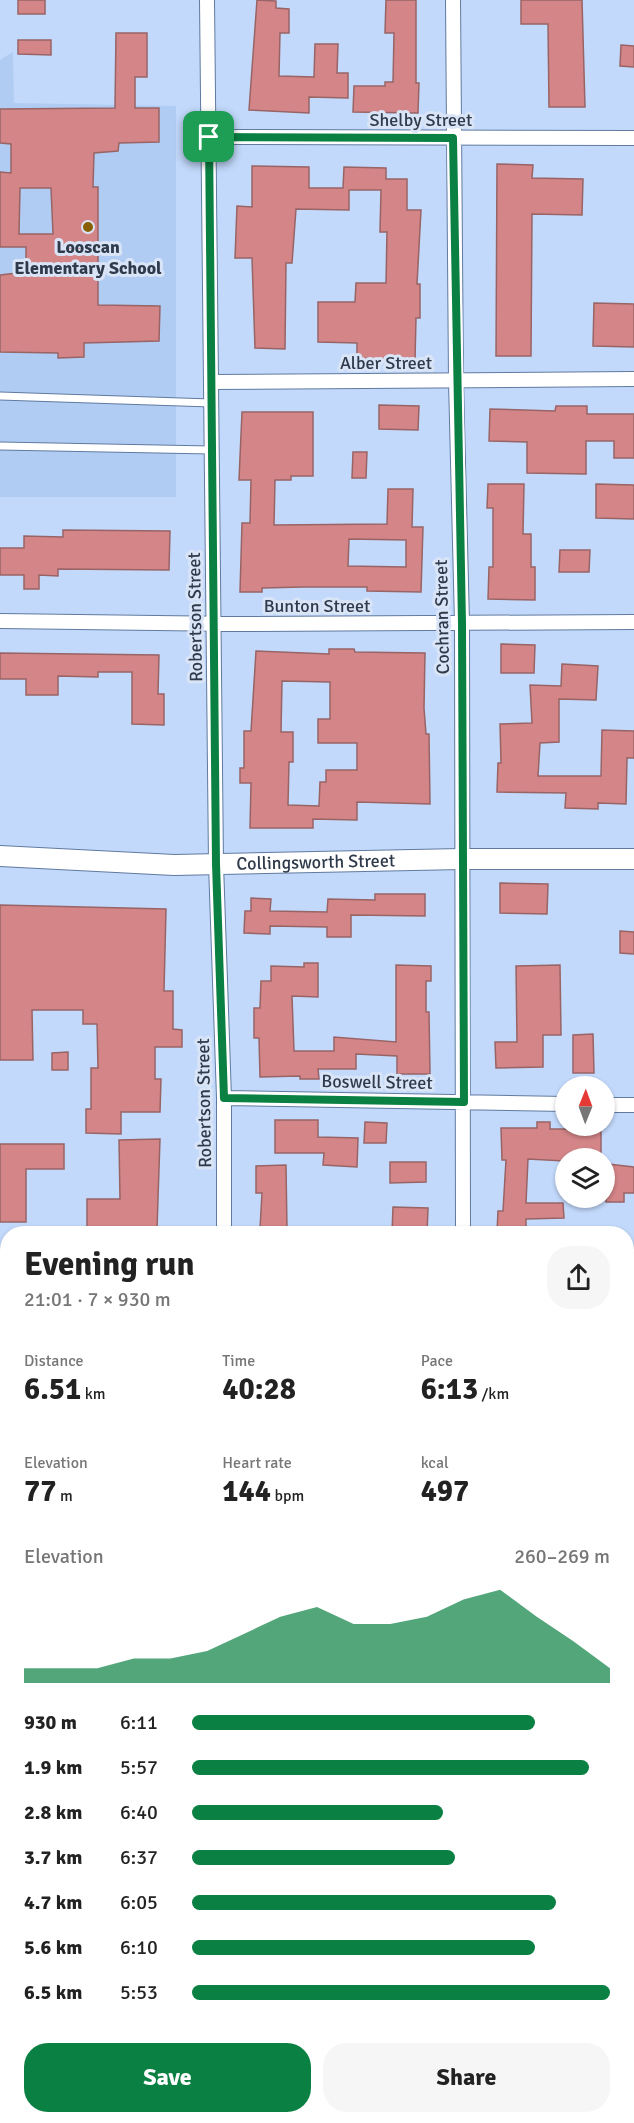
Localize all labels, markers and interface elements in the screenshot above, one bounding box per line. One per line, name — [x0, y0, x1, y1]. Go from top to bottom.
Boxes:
street label: Shelby Street — [370, 109, 472, 131]
pin — [183, 111, 234, 162]
icon: arrive — [192, 120, 225, 153]
marker: Looscan Elementary School — [81, 220, 95, 234]
place label: Looscan Elementary School — [14, 236, 162, 279]
street label: Alber Street — [340, 352, 432, 374]
street label: Robertson Street — [183, 552, 207, 682]
street label: Cochran Street — [430, 559, 454, 675]
street label: Bunton Street — [264, 595, 370, 617]
street label: Collingsworth Street — [236, 849, 395, 875]
street label: Robertson Street — [192, 1038, 216, 1168]
street label: Boswell Street — [321, 1070, 433, 1094]
north arrow — [555, 1076, 615, 1136]
map controls — [555, 1076, 615, 1208]
button: layers — [555, 1148, 615, 1208]
text: Evening run — [24, 1244, 194, 1285]
button: share — [547, 1246, 610, 1309]
text: 21:01 · 7 × 930 m — [24, 1287, 171, 1312]
text: Distance — [24, 1351, 84, 1371]
text: Time — [222, 1351, 255, 1371]
text: Pace — [421, 1351, 453, 1371]
text: 6.51 — [24, 1371, 81, 1408]
text: 40:28 — [222, 1371, 296, 1408]
text: 6:13 — [421, 1371, 478, 1408]
text: km — [81, 1384, 106, 1404]
text: /km — [478, 1384, 509, 1404]
text: Elevation — [24, 1453, 88, 1473]
text: Heart rate — [222, 1453, 292, 1473]
text: kcal — [421, 1453, 449, 1473]
text: 77 — [24, 1473, 56, 1510]
text: 144 — [222, 1473, 271, 1510]
text: 497 — [421, 1473, 469, 1510]
text: m — [56, 1486, 73, 1506]
text: bpm — [271, 1486, 304, 1506]
text: Elevation — [24, 1544, 104, 1569]
text: 260–269 m — [514, 1544, 610, 1569]
text: 930 m — [24, 1710, 77, 1735]
text: 6:11 — [120, 1710, 158, 1735]
text: 1.9 km — [24, 1755, 82, 1780]
text: 5:57 — [120, 1755, 158, 1780]
text: 2.8 km — [24, 1800, 82, 1825]
text: 6:40 — [120, 1800, 158, 1825]
text: 3.7 km — [24, 1845, 82, 1870]
text: 6:37 — [120, 1845, 158, 1870]
text: 4.7 km — [24, 1890, 82, 1915]
text: 6:05 — [120, 1890, 158, 1915]
text: 5.6 km — [24, 1935, 82, 1960]
text: 6:10 — [120, 1935, 158, 1960]
text: 6.5 km — [24, 1980, 82, 2005]
text: 5:53 — [120, 1980, 158, 2005]
button: Save — [24, 2043, 311, 2112]
button: Share — [323, 2043, 610, 2112]

